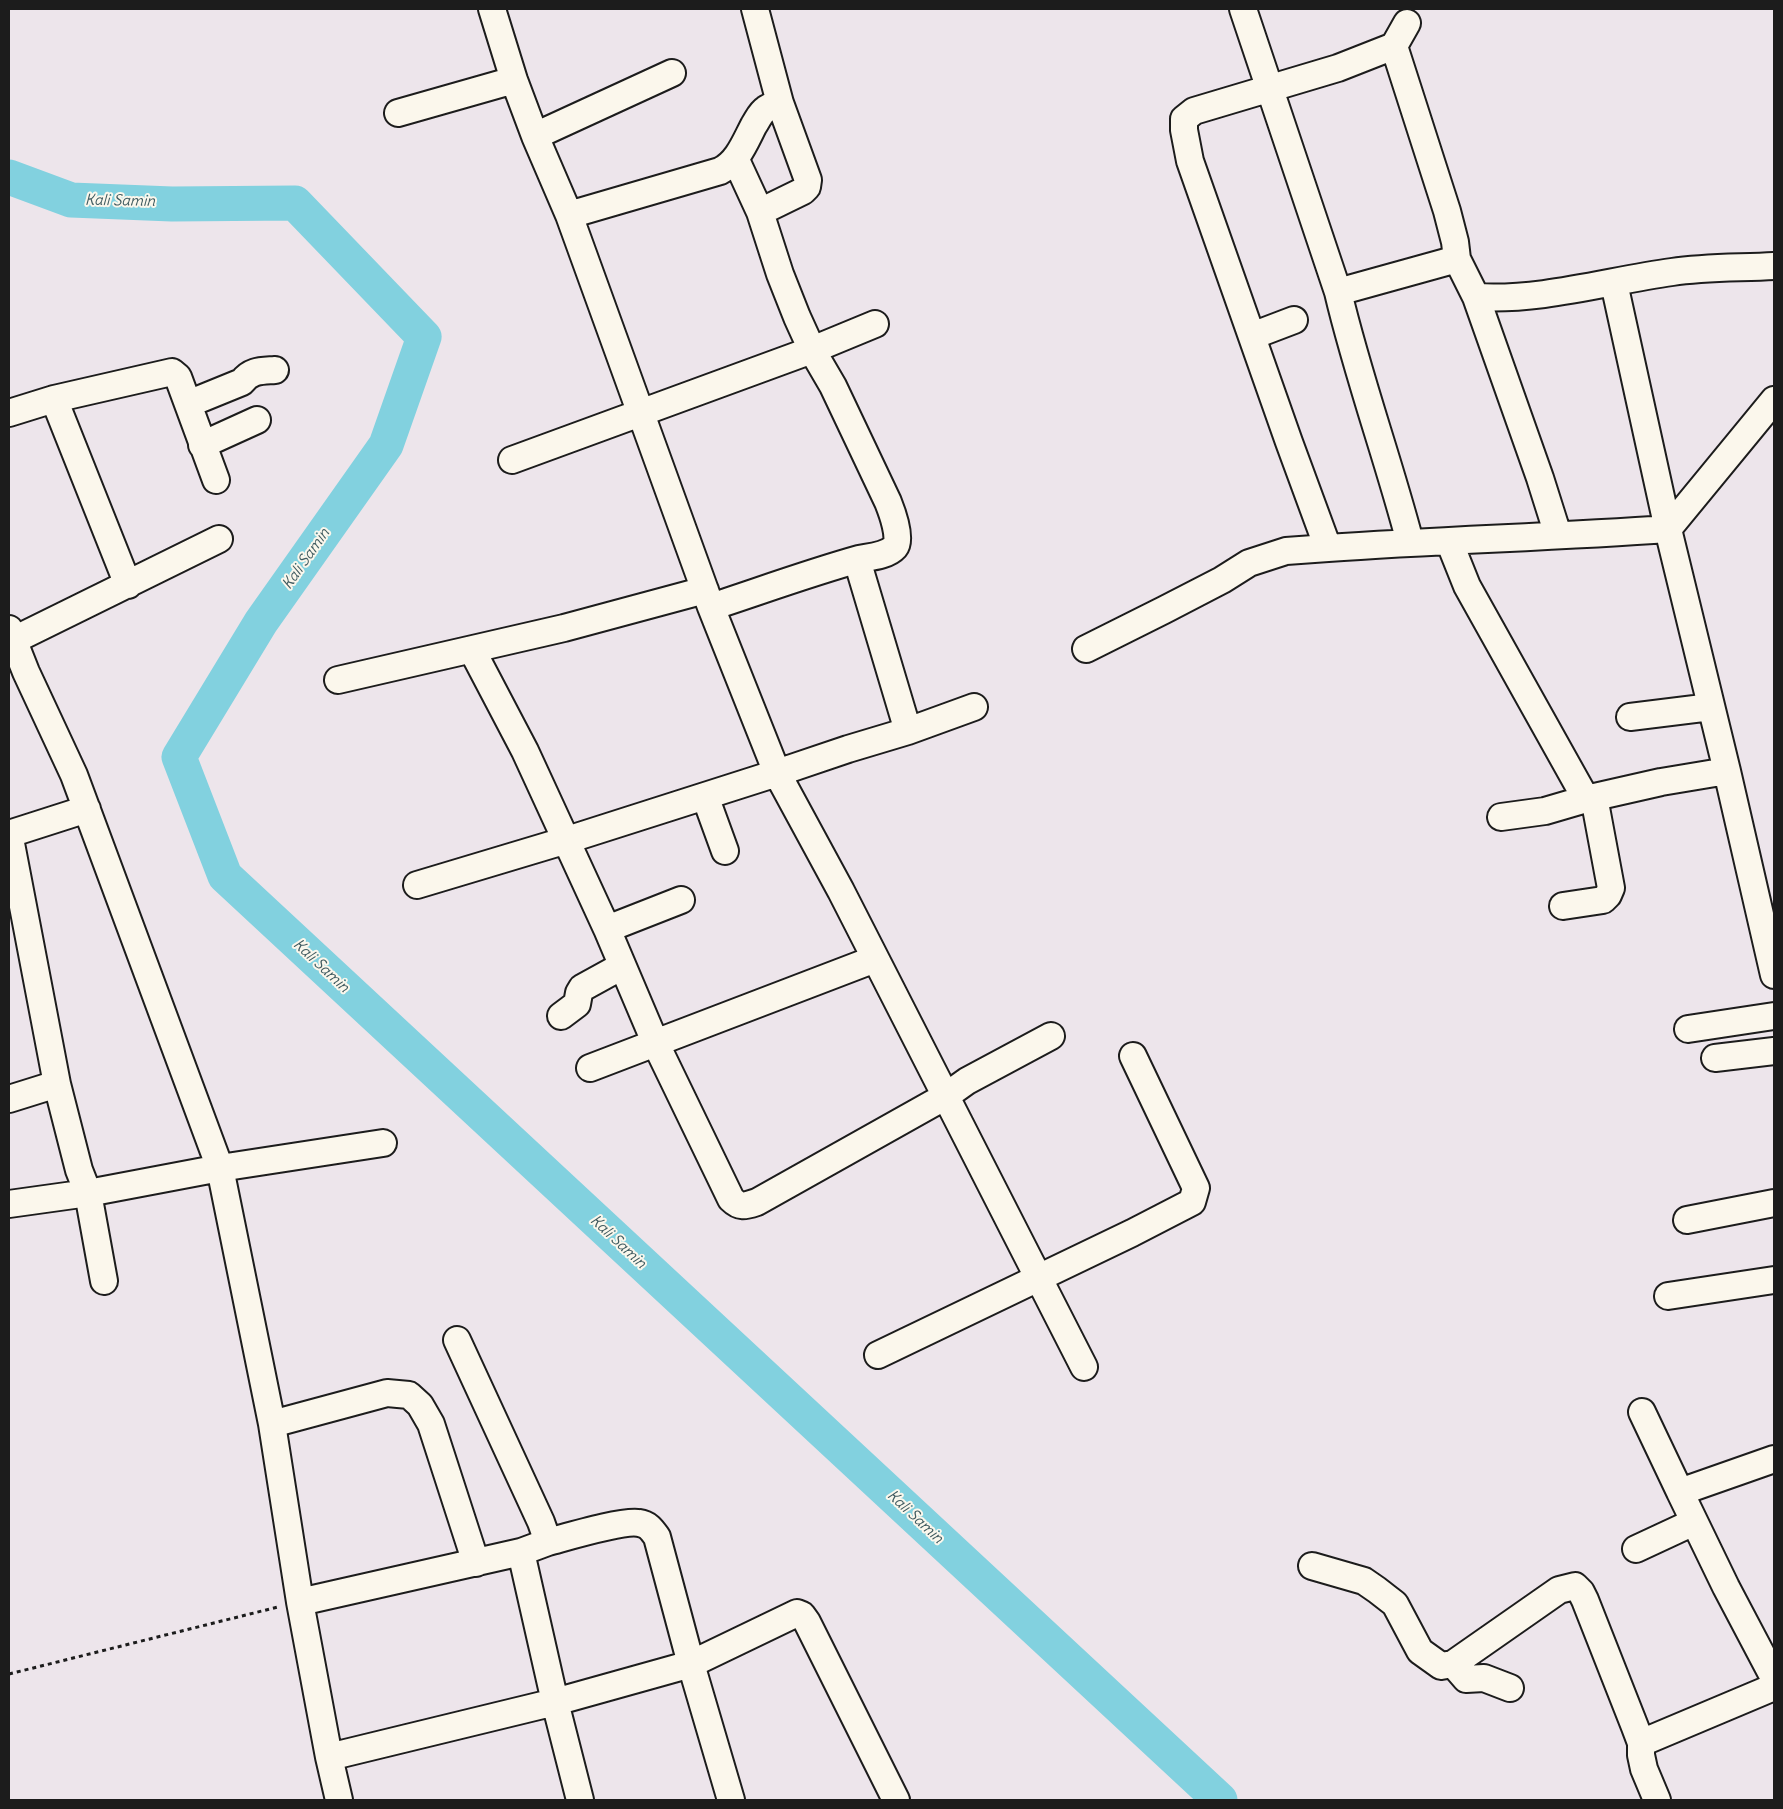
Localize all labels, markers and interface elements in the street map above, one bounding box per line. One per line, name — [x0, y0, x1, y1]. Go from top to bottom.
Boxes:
water label: Kali Samin — [85, 191, 155, 211]
water label: Kali Samin — [279, 525, 333, 593]
water label: Kali Samin — [289, 936, 353, 996]
water label: Kali Samin — [586, 1212, 650, 1272]
water label: Kali Samin — [883, 1487, 947, 1547]

